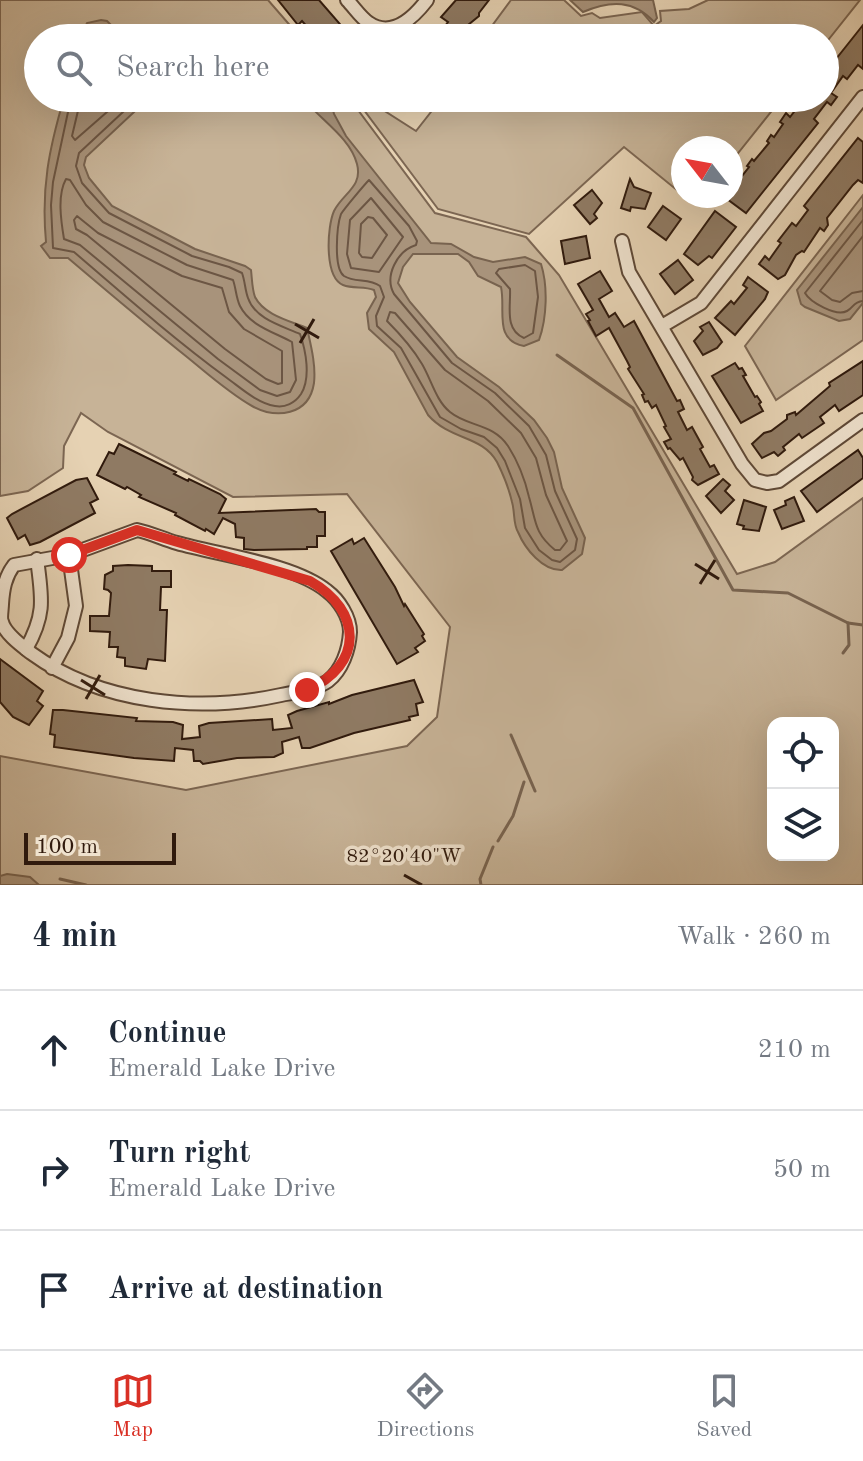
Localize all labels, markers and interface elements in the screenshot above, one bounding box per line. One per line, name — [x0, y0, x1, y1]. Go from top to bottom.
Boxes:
search box — [24, 24, 839, 112]
icon: search — [52, 46, 96, 90]
text: Search here — [116, 53, 270, 83]
north arrow — [671, 136, 743, 208]
route start — [51, 537, 87, 573]
route end — [289, 672, 325, 708]
map controls — [767, 717, 839, 861]
button: locate — [767, 717, 839, 789]
button: layers — [767, 789, 839, 861]
scale bar — [24, 829, 176, 865]
text: 100 m — [36, 836, 98, 858]
text: 82°20'40"W — [346, 847, 462, 867]
text: 4 min — [32, 920, 117, 954]
text: Walk · 260 m — [677, 924, 831, 950]
text: Continue — [108, 1019, 227, 1049]
icon: ahead — [32, 1028, 76, 1072]
text: 210 m — [758, 1037, 831, 1063]
text: Emerald Lake Drive — [108, 1056, 335, 1082]
text: Turn right — [108, 1139, 250, 1169]
icon: right — [32, 1148, 76, 1192]
text: 50 m — [773, 1157, 831, 1183]
text: Emerald Lake Drive — [108, 1176, 335, 1202]
icon: arrive — [32, 1268, 76, 1312]
text: Arrive at destination — [108, 1275, 383, 1305]
tab: Map — [111, 1369, 155, 1444]
tab: Directions — [377, 1369, 474, 1444]
tab: Saved — [696, 1369, 752, 1444]

